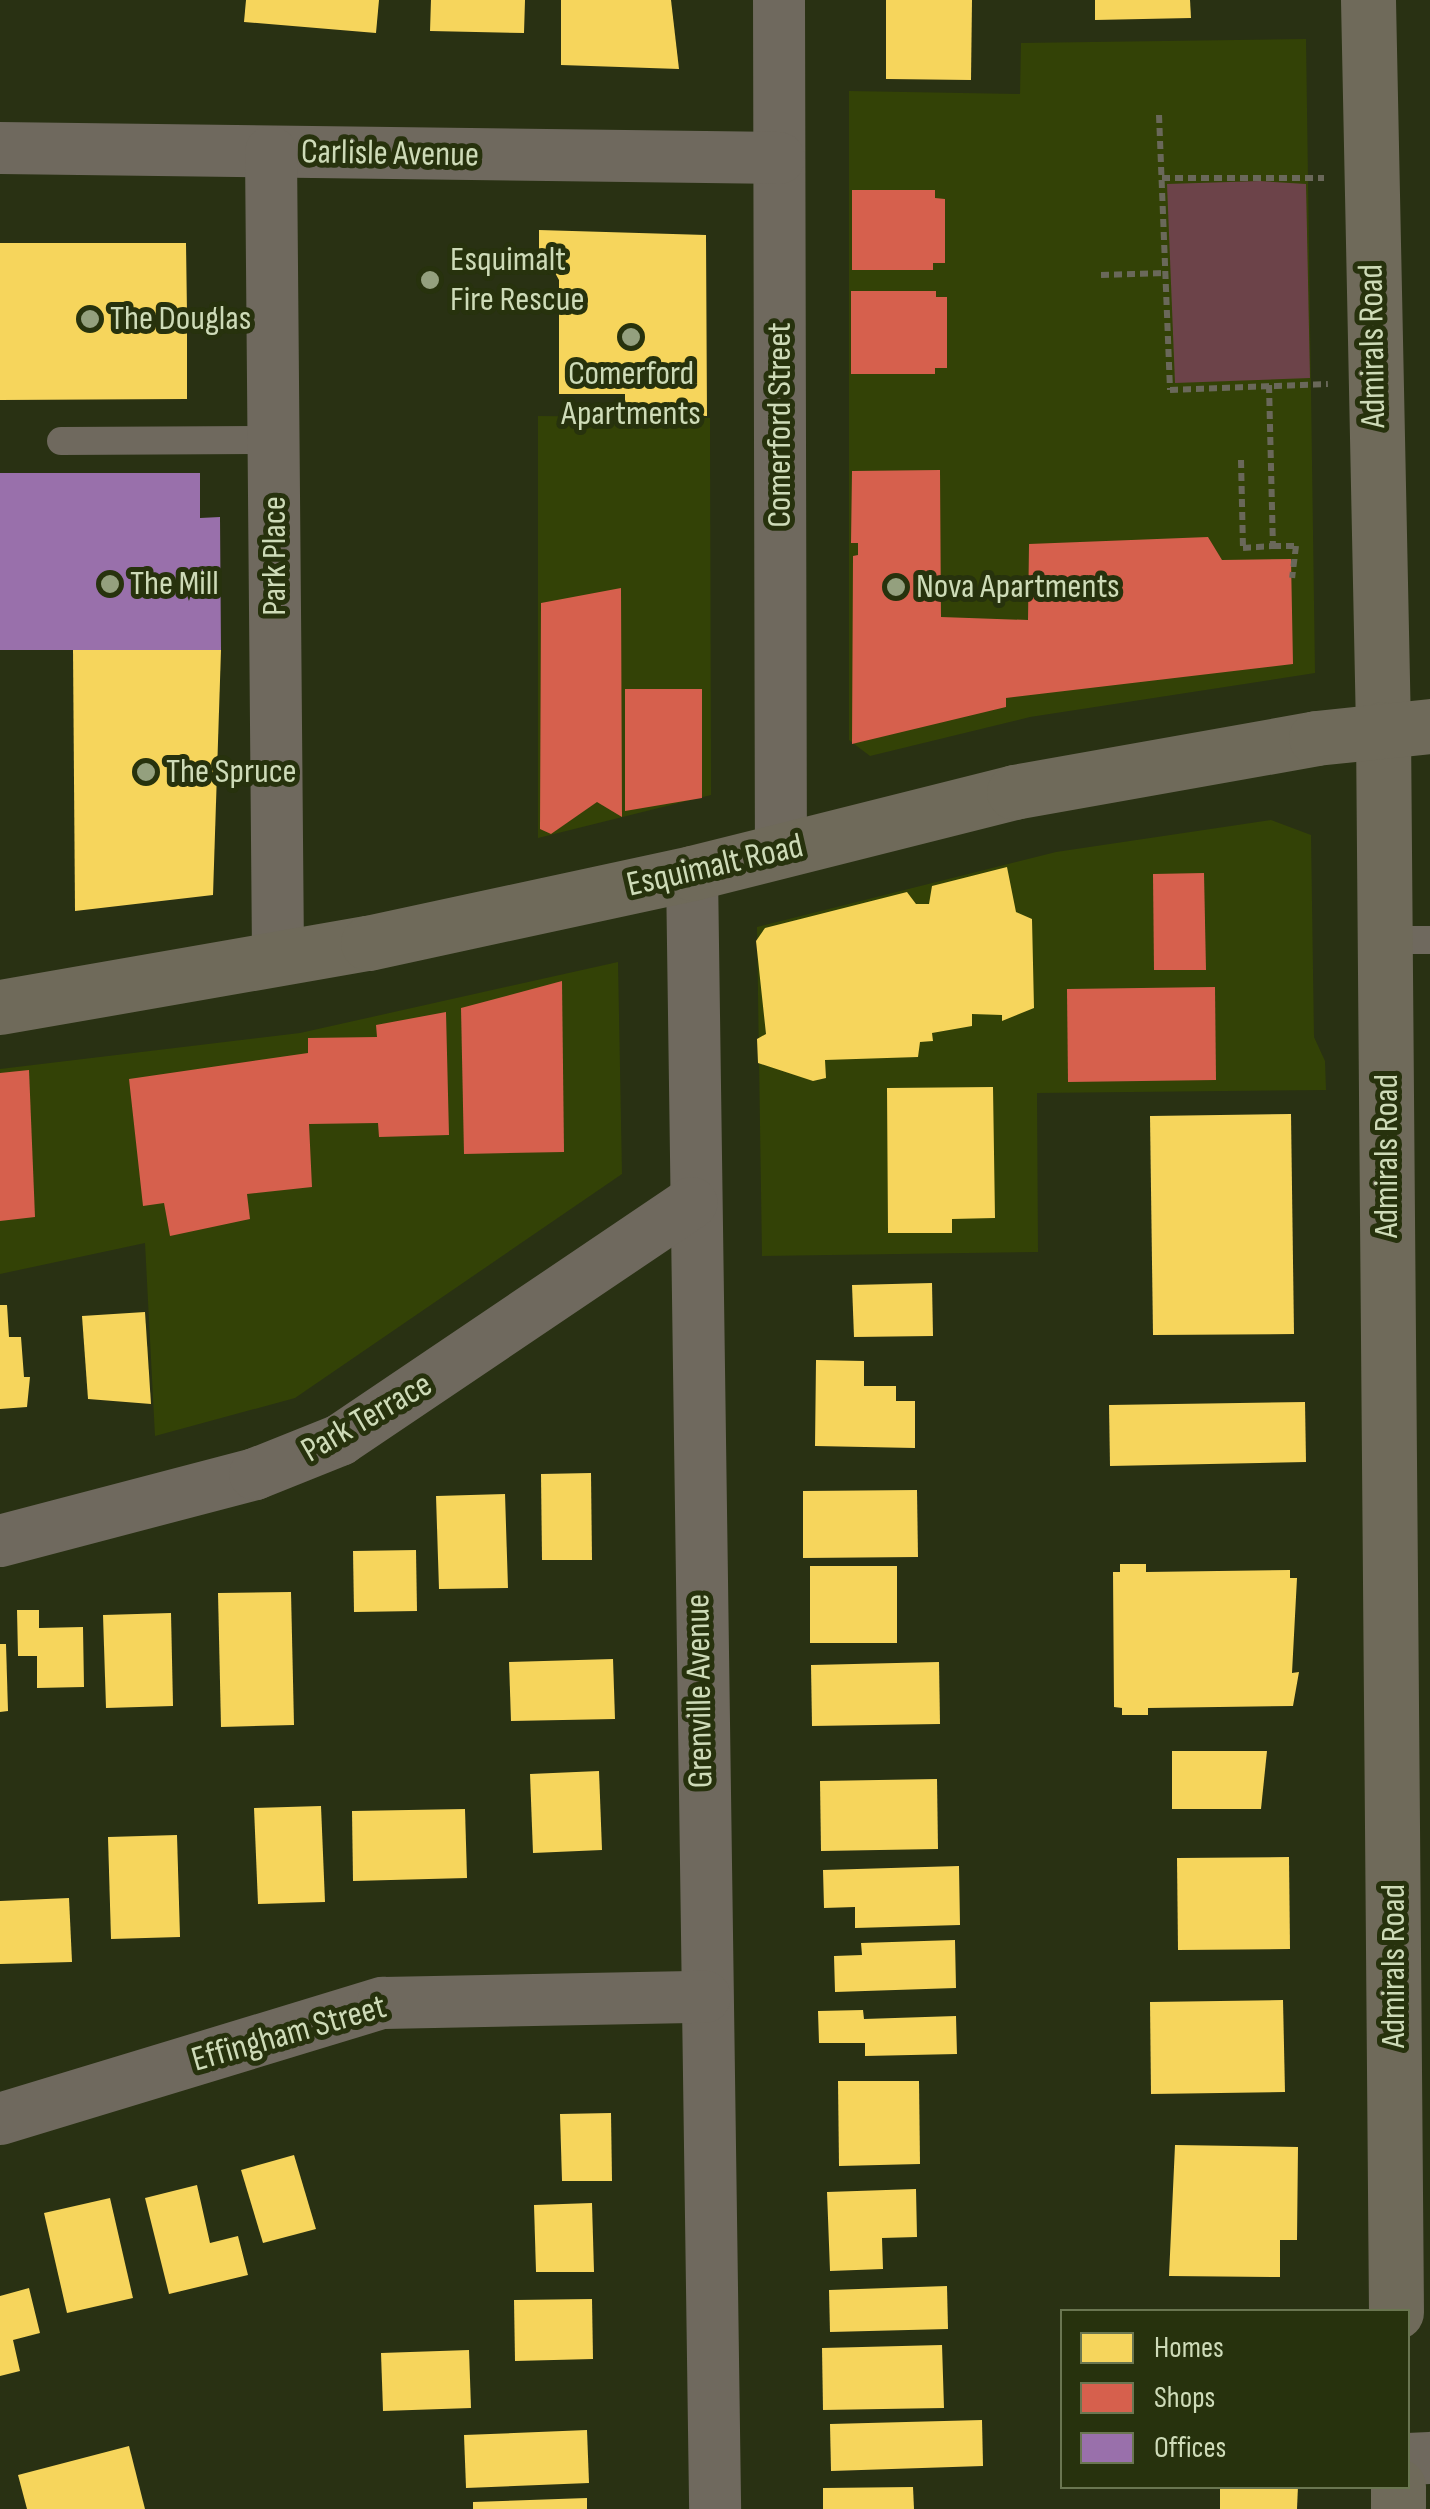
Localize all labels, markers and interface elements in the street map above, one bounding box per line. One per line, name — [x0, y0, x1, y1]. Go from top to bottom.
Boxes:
street label: Carlisle Avenue — [301, 131, 479, 177]
place label: Esquimalt Fire Rescue — [450, 239, 585, 321]
street label: Admirals Road — [1351, 264, 1395, 428]
marker: Esquimalt Fire Rescue — [419, 269, 441, 291]
place label: The Douglas — [110, 298, 251, 340]
marker: The Douglas — [79, 308, 101, 330]
street label: Comerford Street — [759, 322, 801, 528]
marker: Comerford Apartments — [620, 326, 642, 348]
place label: Comerford Apartments — [561, 353, 701, 435]
street label: Park Place — [254, 496, 296, 616]
place label: The Mill — [130, 563, 219, 605]
place label: Nova Apartments — [916, 566, 1120, 608]
marker: The Mill — [99, 573, 121, 595]
marker: Nova Apartments — [885, 576, 907, 598]
place label: The Spruce — [166, 751, 297, 793]
marker: The Spruce — [135, 761, 157, 783]
street label: Esquimalt Road — [623, 825, 807, 907]
street label: Admirals Road — [1366, 1074, 1408, 1238]
street label: Park Terrace — [294, 1364, 440, 1472]
street label: Grenville Avenue — [677, 1594, 723, 1788]
street label: Admirals Road — [1373, 1884, 1415, 2048]
street label: Effingham Street — [187, 1986, 391, 2082]
legend — [1060, 2309, 1410, 2489]
text: Homes — [1154, 2330, 1224, 2366]
text: Shops — [1154, 2380, 1215, 2416]
text: Offices — [1154, 2430, 1226, 2466]

